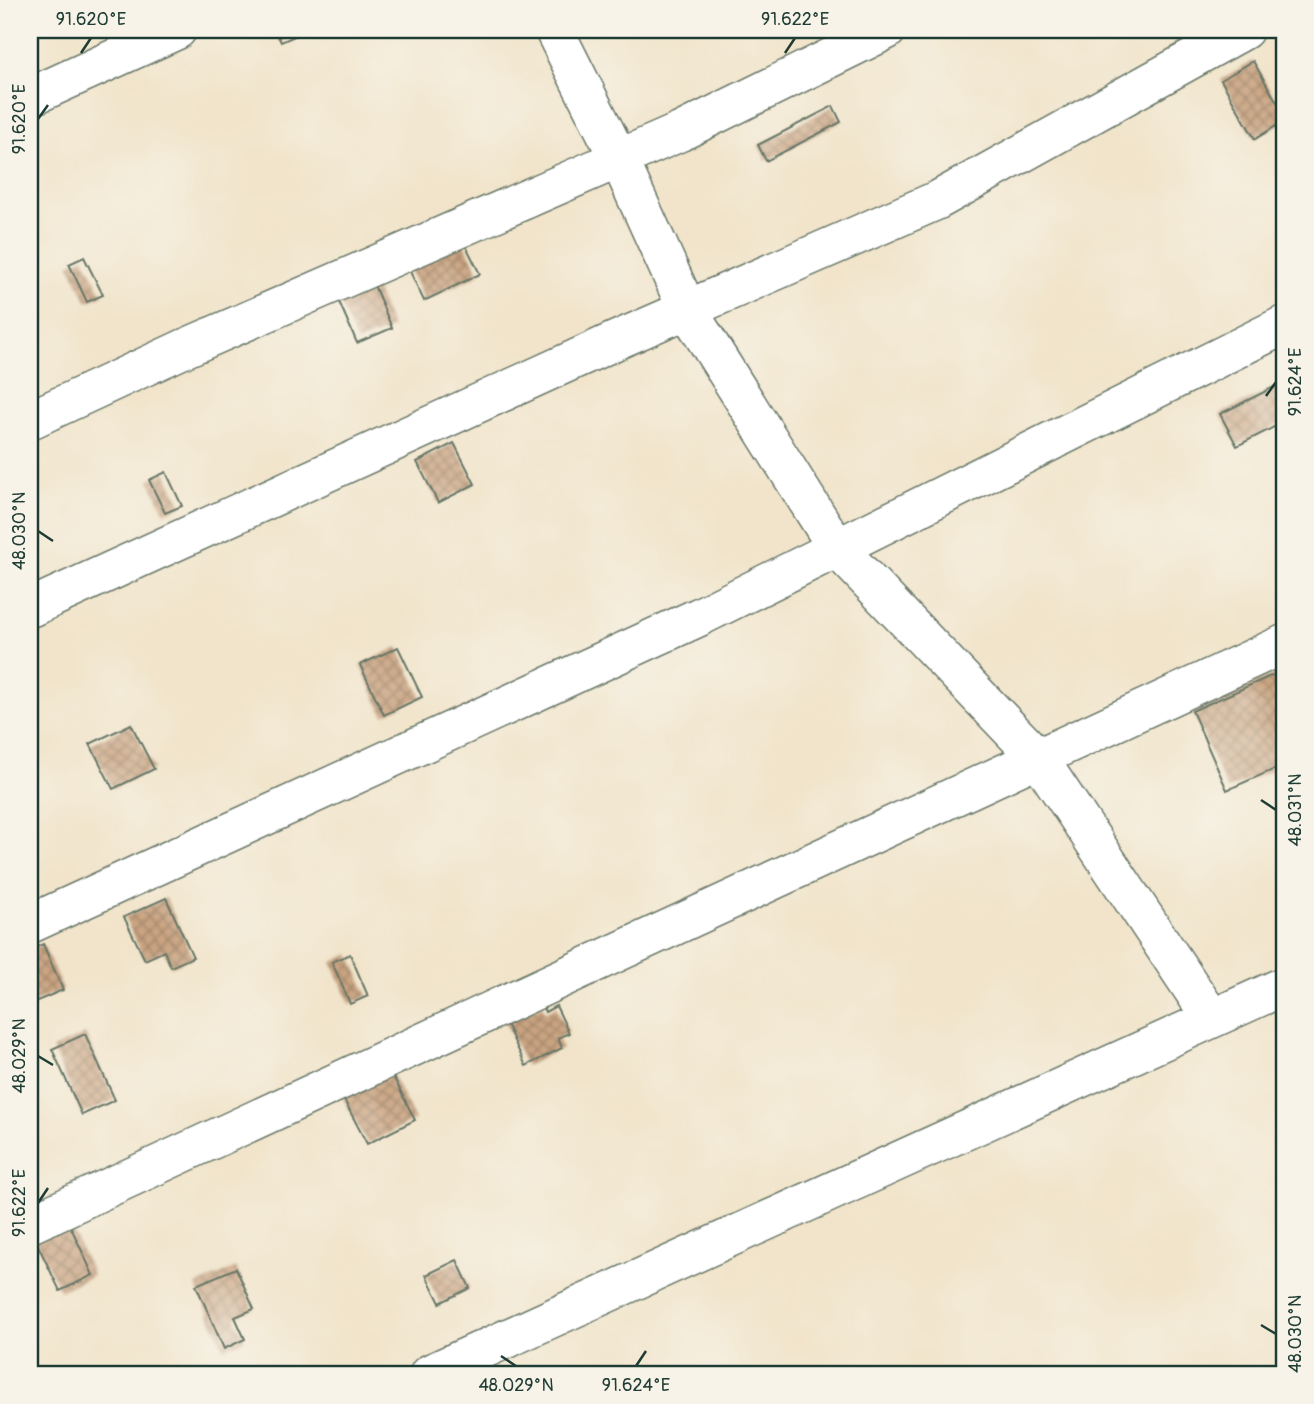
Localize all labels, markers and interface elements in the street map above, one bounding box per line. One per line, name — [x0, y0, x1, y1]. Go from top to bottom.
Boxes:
text: 91.620°E — [56, 8, 126, 31]
text: 91.622°E — [761, 8, 829, 31]
text: 91.620°E — [8, 84, 31, 154]
text: 91.624°E — [1284, 348, 1307, 416]
text: 48.030°N — [8, 492, 31, 570]
text: 48.031°N — [1284, 774, 1307, 846]
text: 48.029°N — [8, 1018, 31, 1094]
text: 91.622°E — [8, 1169, 31, 1237]
text: 48.030°N — [1284, 1295, 1307, 1373]
text: 48.029°N — [478, 1374, 554, 1397]
text: 91.624°E — [602, 1374, 670, 1397]

